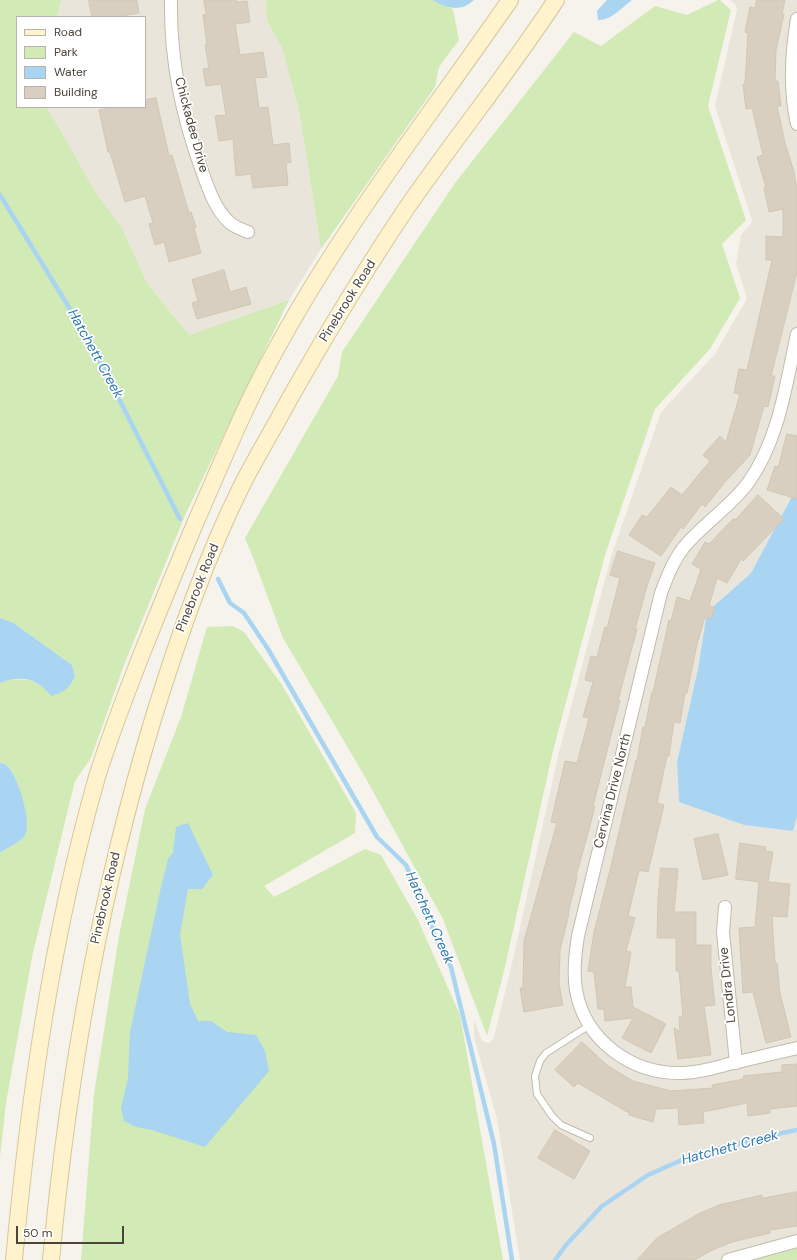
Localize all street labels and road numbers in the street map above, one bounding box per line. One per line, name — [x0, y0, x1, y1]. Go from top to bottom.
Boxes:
street label: Chickadee Drive — [171, 76, 211, 174]
street label: Pinebrook Road — [317, 257, 379, 345]
street label: Pinebrook Road — [173, 542, 223, 634]
street label: Cervina Drive North — [591, 732, 635, 850]
street label: Pinebrook Road — [88, 850, 124, 946]
street label: Londra Drive — [716, 946, 740, 1024]

